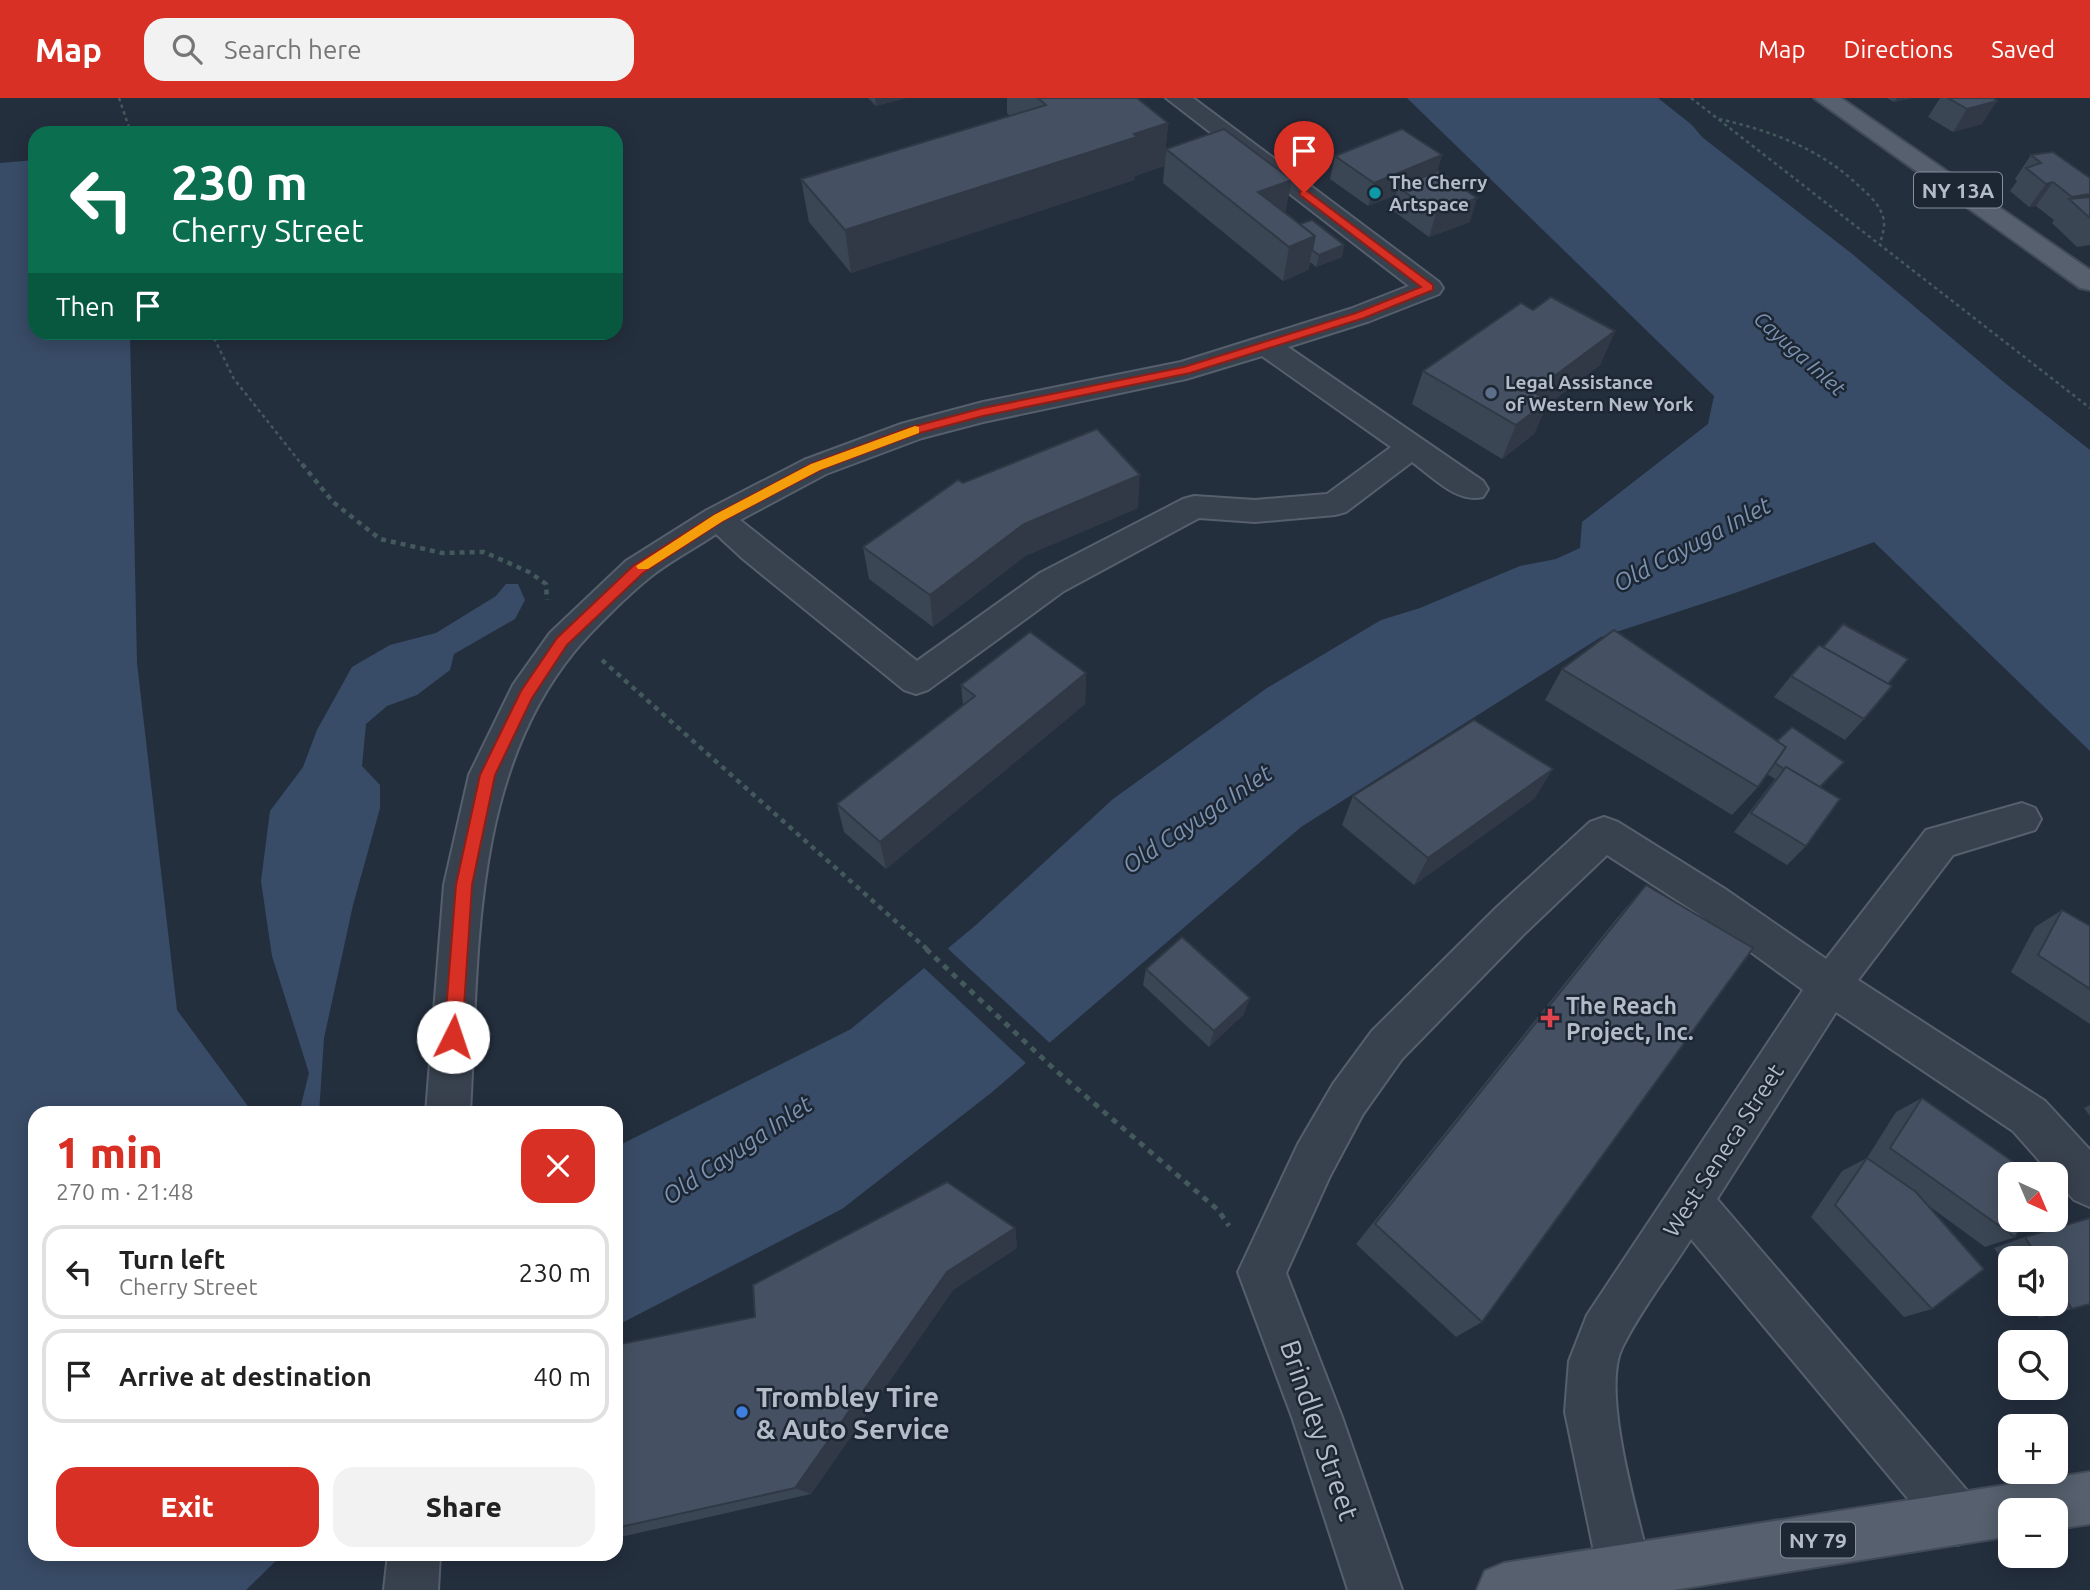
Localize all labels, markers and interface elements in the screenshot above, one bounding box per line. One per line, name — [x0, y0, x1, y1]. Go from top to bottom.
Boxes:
search box — [144, 18, 634, 81]
icon: search — [168, 30, 206, 68]
text: Map — [35, 31, 102, 68]
text: Search here — [224, 35, 362, 64]
text: Map — [1758, 36, 1805, 63]
text: Directions — [1843, 36, 1953, 63]
text: Saved — [1991, 36, 2055, 63]
pin — [1274, 121, 1334, 193]
icon: arrive — [1285, 132, 1323, 170]
icon: left — [56, 154, 147, 245]
text: 230 m — [171, 154, 308, 209]
place label: The Cherry Artspace — [1389, 171, 1487, 215]
road number: NY 13A — [1914, 172, 2002, 208]
marker: The Cherry Artspace — [1367, 185, 1383, 201]
text: Cherry Street — [171, 212, 364, 248]
icon: arrive — [129, 287, 167, 325]
text: Then — [56, 292, 115, 321]
water label: Cayuga Inlet — [1750, 306, 1851, 401]
place label: Legal Assistance of Western New York — [1505, 371, 1694, 415]
marker: Legal Assistance of Western New York — [1483, 385, 1499, 401]
water label: Old Cayuga Inlet — [1609, 491, 1776, 597]
water label: Old Cayuga Inlet — [1117, 759, 1277, 879]
place label: The Reach Project, Inc. — [1566, 993, 1694, 1045]
position arrow — [416, 1000, 490, 1074]
marker: The Reach Project, Inc. — [1540, 1008, 1560, 1028]
street label: West Seneca Street — [1658, 1059, 1788, 1241]
water label: Old Cayuga Inlet — [657, 1090, 817, 1210]
text: 1 min — [56, 1129, 163, 1176]
button: close — [521, 1129, 595, 1203]
north arrow — [1998, 1162, 2068, 1232]
map controls — [1998, 1162, 2068, 1568]
text: 270 m · 21:48 — [56, 1179, 194, 1204]
text: Turn left — [119, 1245, 225, 1274]
button: sound — [1998, 1246, 2068, 1316]
icon: left — [60, 1253, 98, 1291]
text: 230 m — [519, 1258, 591, 1287]
text: Cherry Street — [119, 1274, 257, 1299]
button: search — [1998, 1330, 2068, 1400]
street label: Brindley Street — [1275, 1336, 1365, 1524]
icon: arrive — [60, 1357, 98, 1395]
text: Arrive at destination — [119, 1362, 372, 1391]
text: 40 m — [533, 1362, 591, 1391]
place label: Trombley Tire & Auto Service — [756, 1381, 950, 1444]
marker: Trombley Tire & Auto Service — [734, 1404, 750, 1420]
button: + — [1998, 1414, 2068, 1484]
button: Exit — [56, 1467, 319, 1547]
button: Share — [333, 1467, 595, 1547]
button: − — [1998, 1498, 2068, 1568]
road number: NY 79 — [1781, 1522, 1855, 1558]

